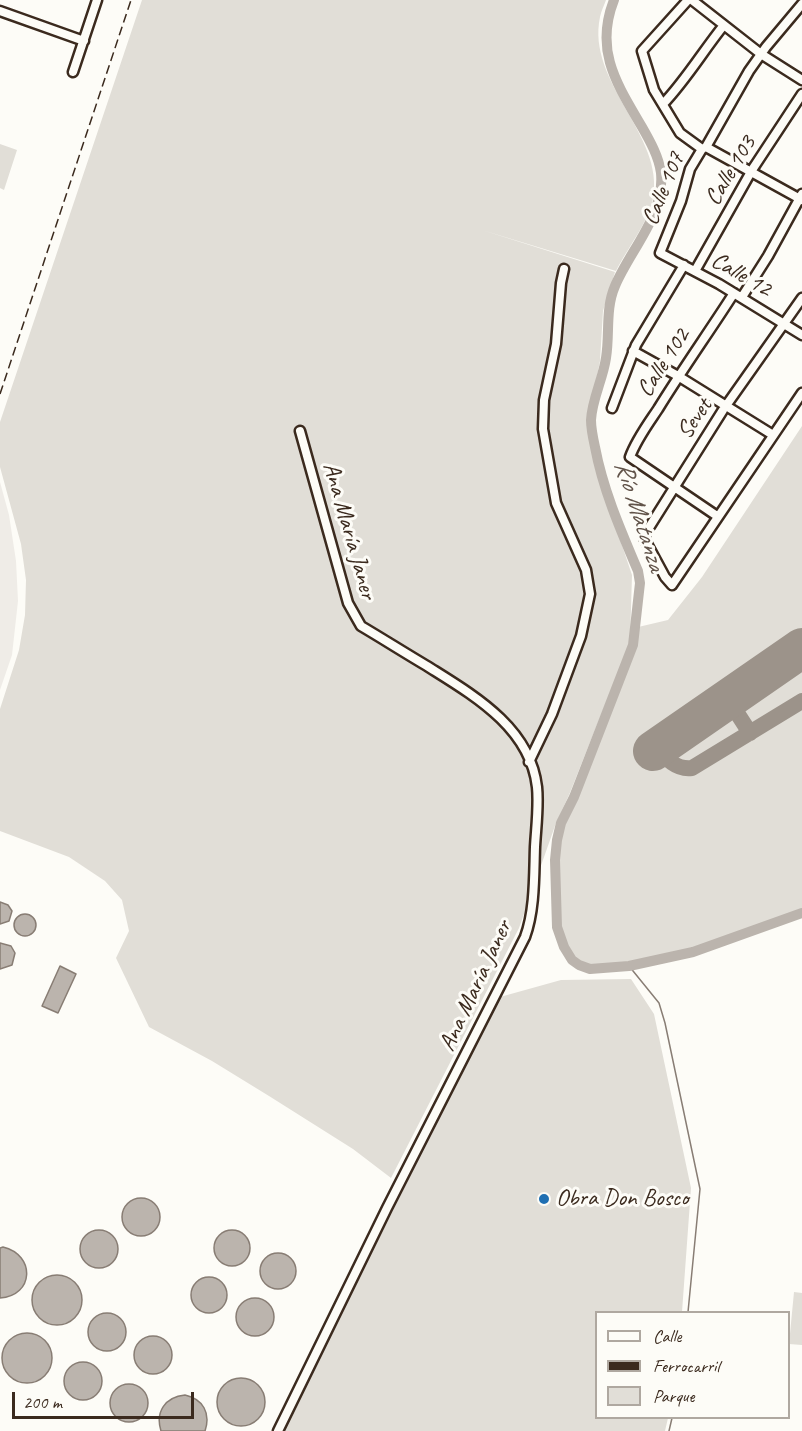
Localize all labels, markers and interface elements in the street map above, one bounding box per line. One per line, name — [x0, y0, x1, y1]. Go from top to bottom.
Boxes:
street label: Calle 103 — [699, 131, 763, 211]
street label: Calle 107 — [636, 148, 692, 230]
street label: Calle 12 — [706, 246, 776, 304]
street label: Calle 102 — [631, 323, 697, 403]
street label: Sevet — [671, 393, 719, 445]
water label: Río Matanza — [607, 457, 671, 575]
street label: Ana María Janer — [316, 459, 382, 603]
street label: Ana María Janer — [433, 916, 519, 1056]
place label: Obra Don Bosco — [556, 1185, 689, 1213]
marker: Obra Don Bosco — [537, 1192, 551, 1206]
legend — [595, 1311, 790, 1419]
text: Calle — [653, 1325, 681, 1347]
text: Ferrocarril — [653, 1355, 720, 1377]
scale bar — [15, 1380, 196, 1418]
text: Parque — [653, 1385, 694, 1407]
text: 200 m — [23, 1391, 62, 1413]

